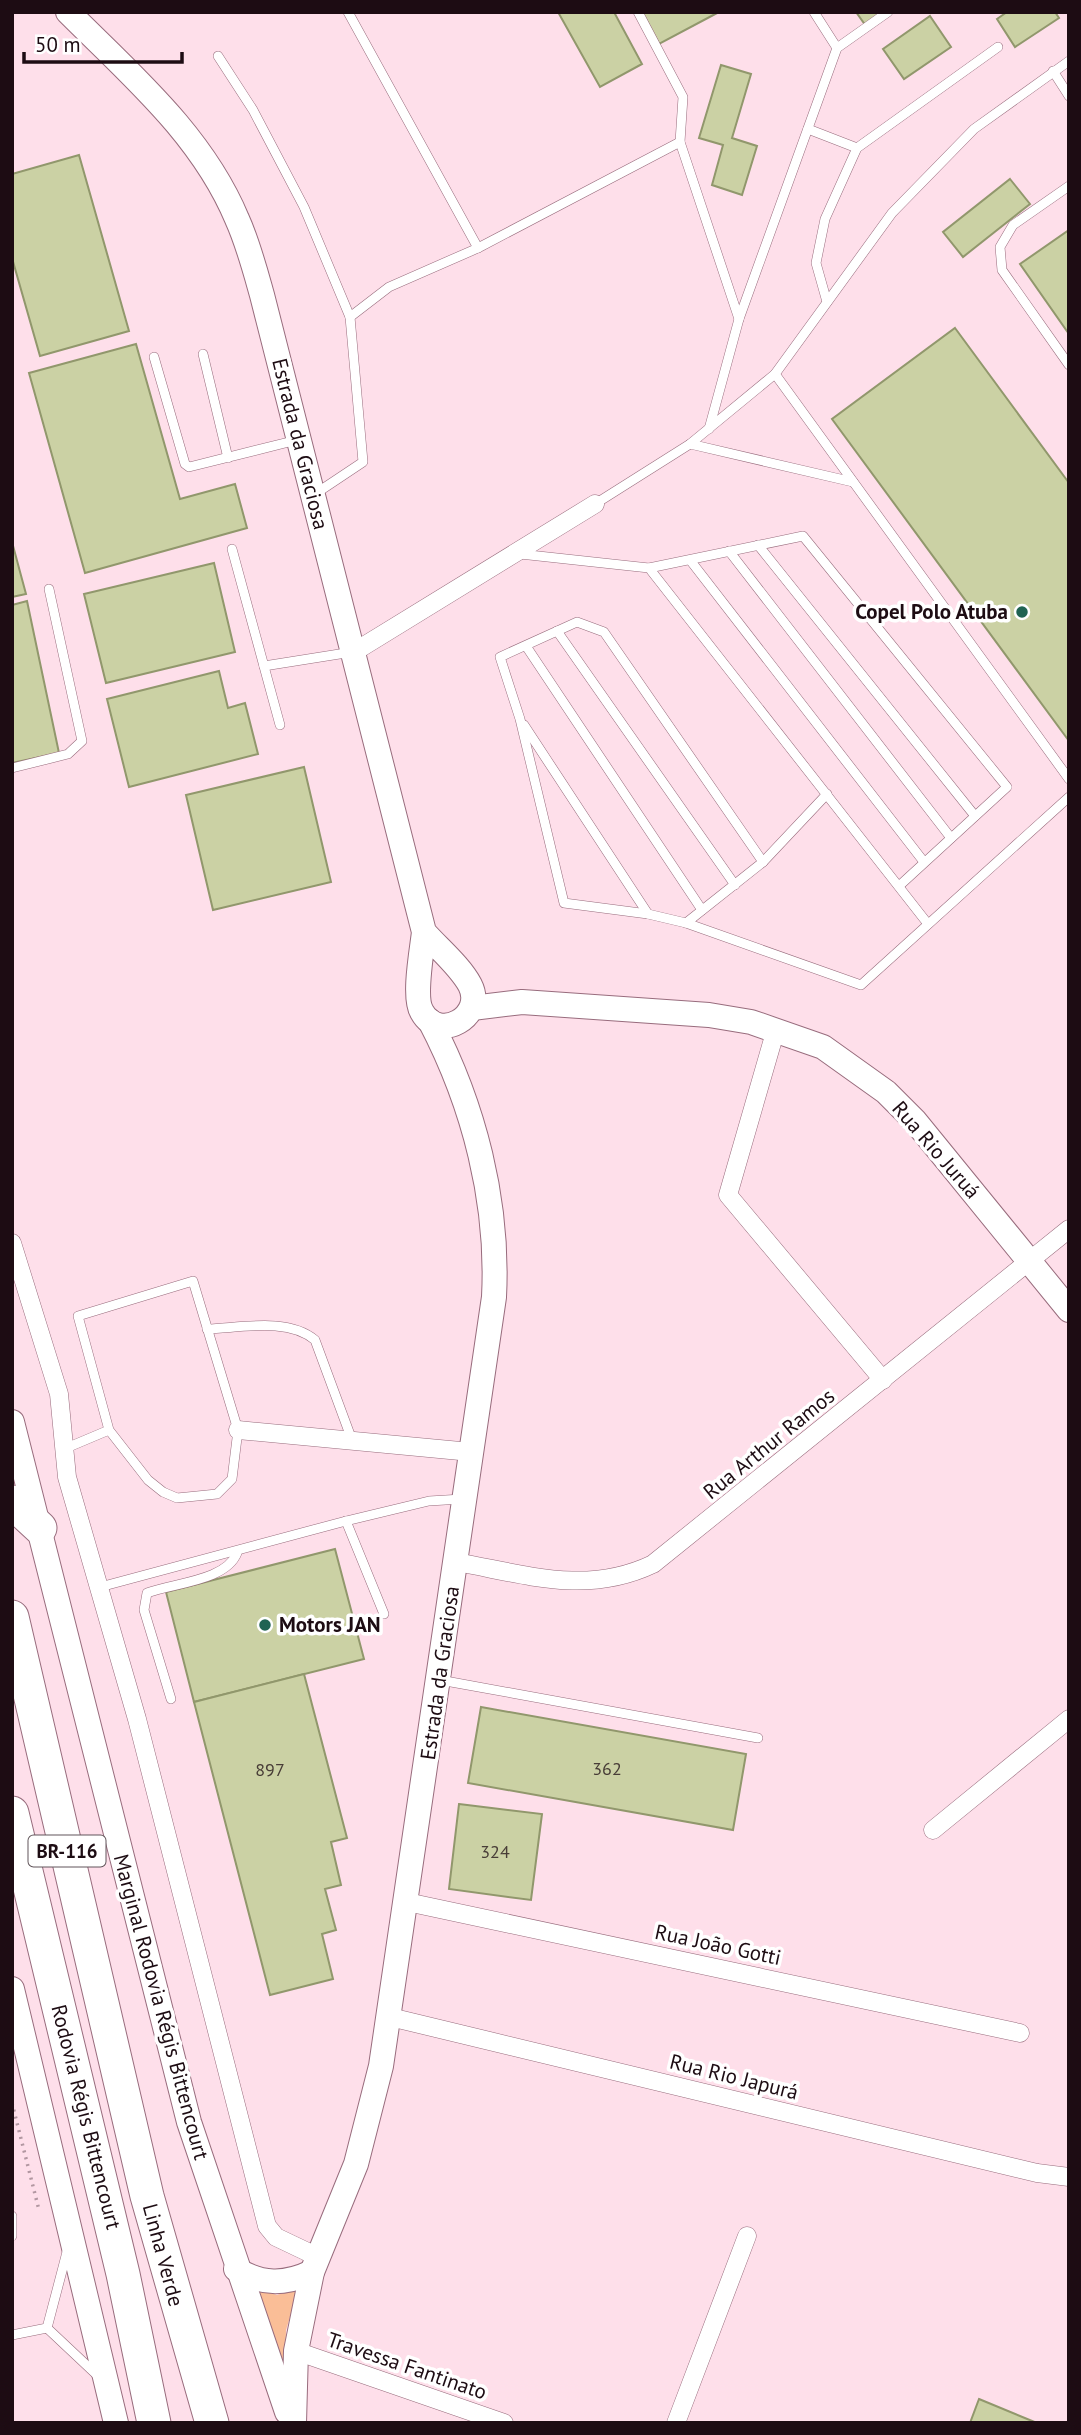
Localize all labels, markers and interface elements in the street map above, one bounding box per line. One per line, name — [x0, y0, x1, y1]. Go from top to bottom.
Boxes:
scale bar — [24, 21, 182, 65]
text: 50 m — [35, 31, 81, 58]
street label: Estrada da Graciosa — [266, 355, 335, 532]
place label: Copel Polo Atuba — [855, 598, 1008, 625]
marker: Copel Polo Atuba — [1014, 604, 1030, 620]
street label: Rua Rio Juruá — [887, 1095, 986, 1204]
street label: Rua Arthur Ramos — [697, 1382, 840, 1505]
street label: Estrada da Graciosa — [414, 1584, 465, 1762]
place label: Motors JAN — [279, 1611, 381, 1638]
marker: Motors JAN — [257, 1617, 273, 1633]
house number: 362 — [592, 1757, 622, 1780]
house number: 897 — [255, 1758, 285, 1781]
road number: BR-116 — [28, 1836, 106, 1867]
house number: 324 — [480, 1840, 510, 1863]
street label: Marginal Rodovia Régis Bittencourt — [108, 1851, 215, 2163]
street label: Rua João Gotti — [653, 1918, 784, 1971]
street label: Rodovia Régis Bittencourt — [45, 2002, 127, 2232]
street label: Rua Rio Japurá — [667, 2048, 801, 2106]
street label: Linha Verde — [137, 2200, 190, 2309]
street label: Travessa Fantinato — [324, 2326, 490, 2405]

